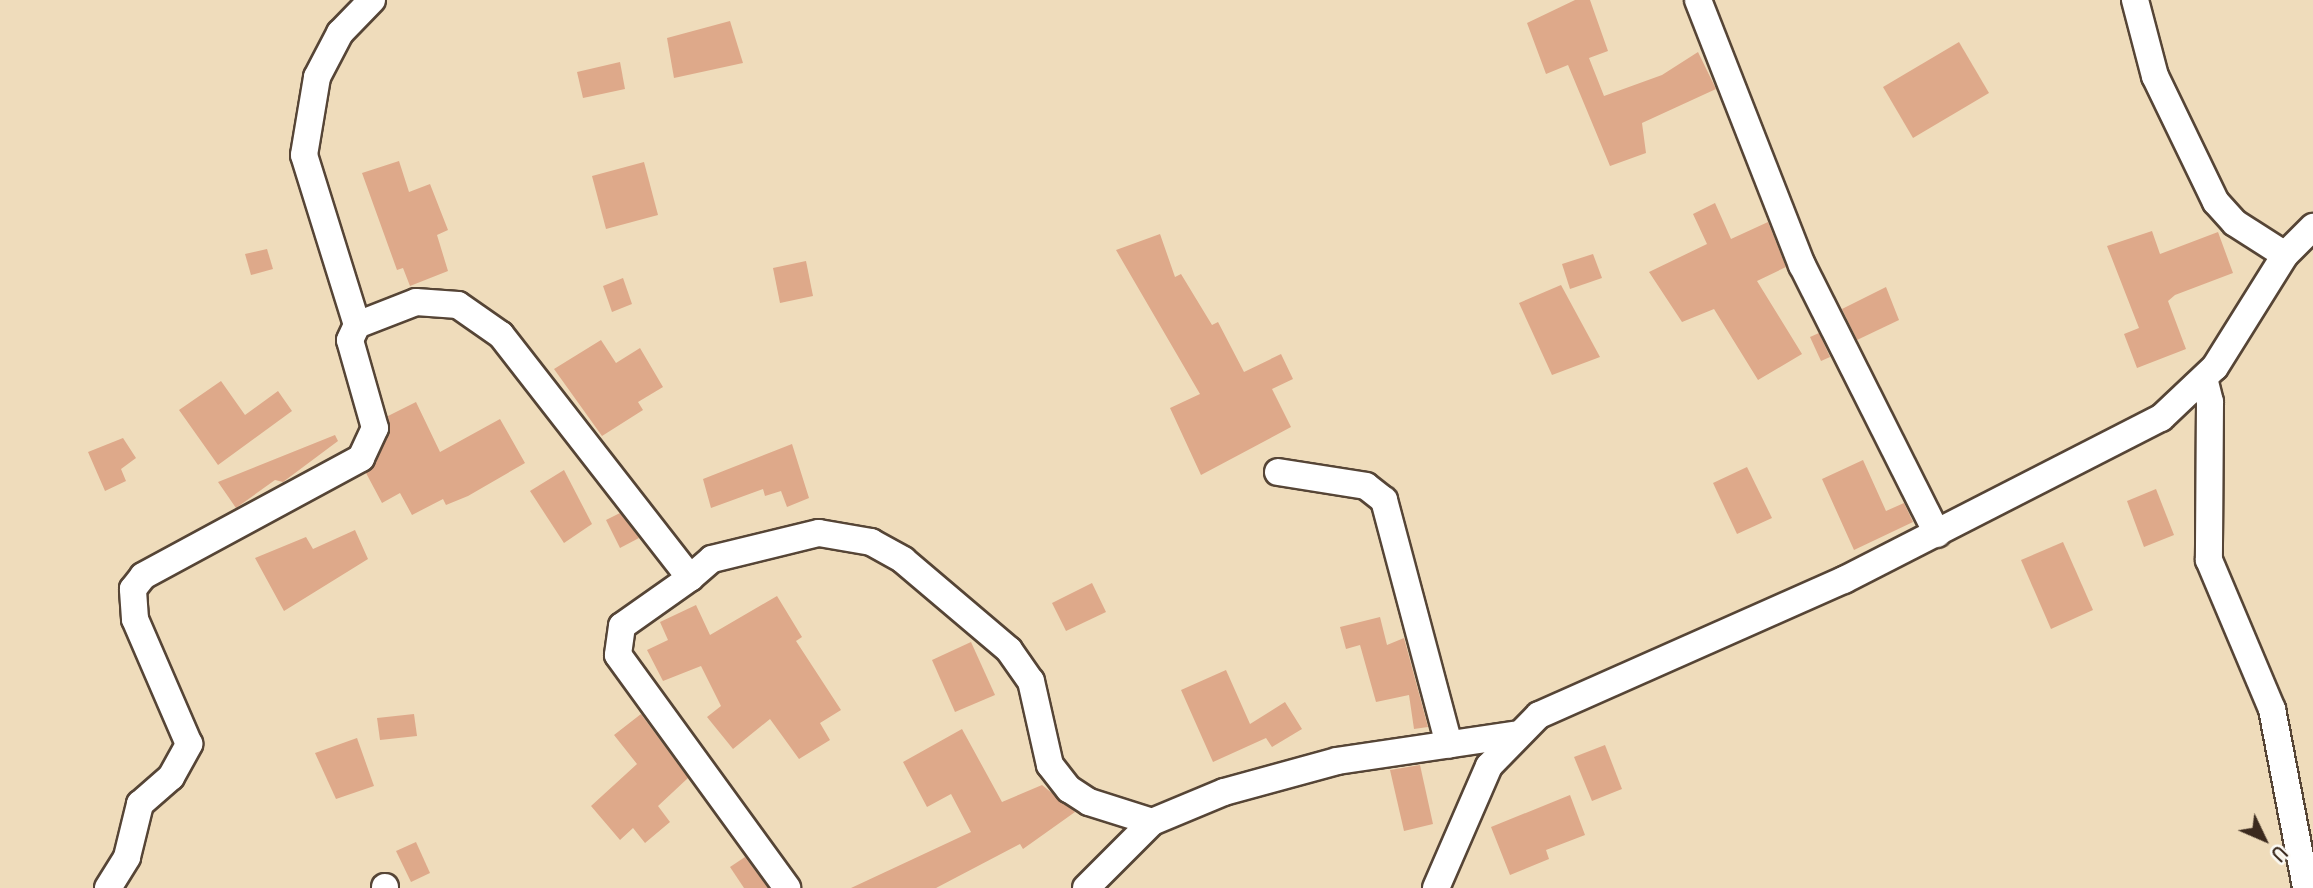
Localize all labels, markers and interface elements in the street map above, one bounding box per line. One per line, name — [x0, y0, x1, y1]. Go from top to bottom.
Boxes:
north arrow — [2229, 804, 2299, 874]
text: U — [2266, 841, 2292, 867]

